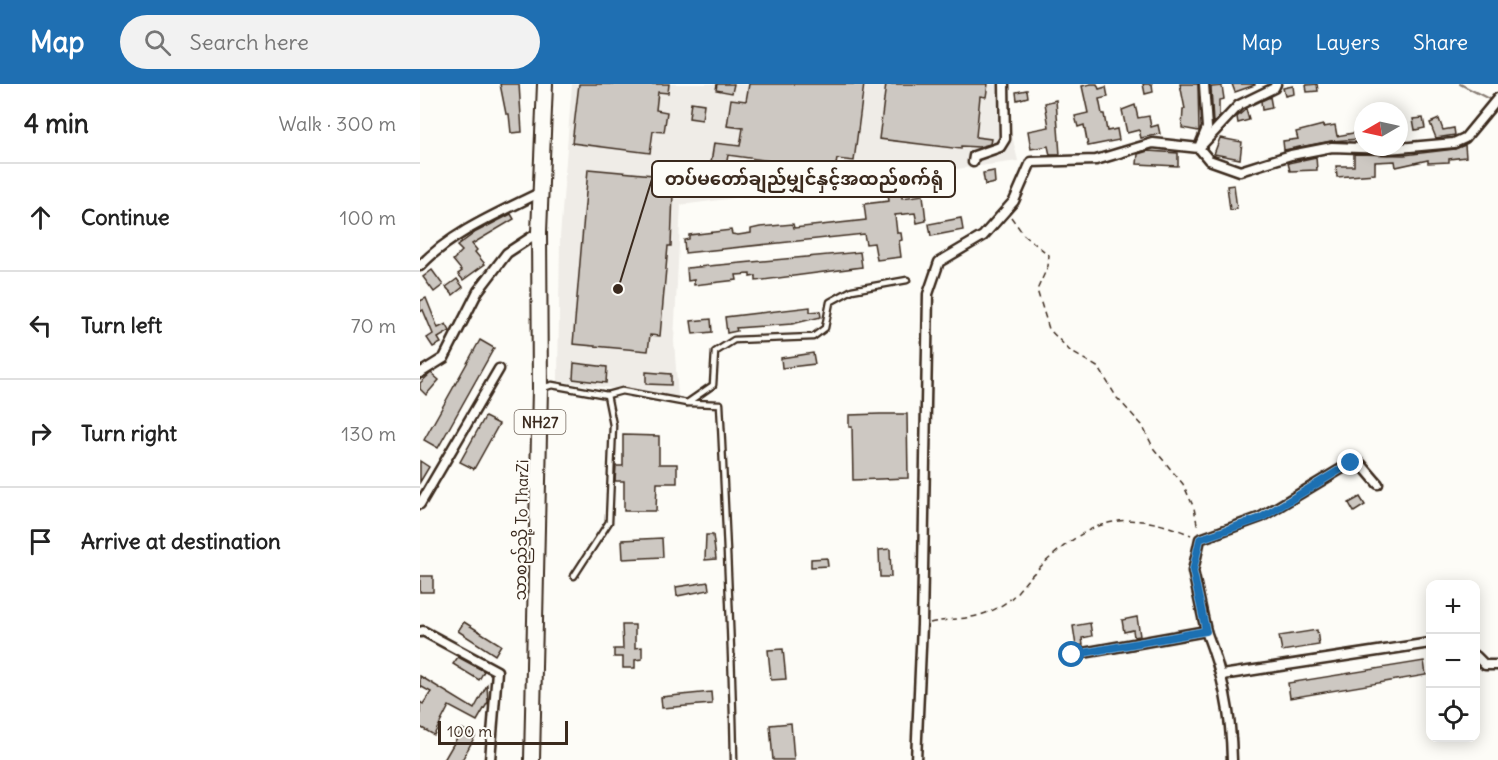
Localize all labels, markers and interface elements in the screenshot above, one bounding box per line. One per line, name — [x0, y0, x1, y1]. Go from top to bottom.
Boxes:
search box — [120, 15, 540, 69]
text: Map — [30, 24, 84, 60]
icon: search — [141, 26, 174, 59]
text: Search here — [189, 28, 309, 56]
text: Map — [1242, 29, 1282, 56]
text: Layers — [1315, 29, 1380, 56]
text: Share — [1413, 29, 1468, 56]
north arrow — [1354, 102, 1408, 156]
text: 4 min — [24, 107, 89, 140]
text: Walk · 300 m — [278, 111, 396, 136]
callout: တပ်မတော်ချည်မျှင်နှင့်အထည်စက်ရုံ — [652, 161, 955, 197]
text: တပ်မတော်ချည်မျှင်နှင့်အထည်စက်ရုံ — [665, 167, 943, 194]
icon: ahead — [24, 201, 57, 234]
text: Continue — [81, 203, 170, 231]
text: 100 m — [339, 205, 396, 230]
icon: left — [24, 309, 57, 342]
text: Turn left — [81, 311, 162, 339]
text: 70 m — [351, 313, 396, 338]
road number: NH27 — [514, 410, 566, 434]
icon: right — [24, 417, 57, 450]
text: Turn right — [81, 419, 177, 447]
text: 130 m — [341, 421, 396, 446]
route end — [1337, 449, 1363, 475]
street label: သာစည်သို့ To TharZi — [509, 459, 536, 601]
icon: arrive — [24, 525, 57, 558]
text: Arrive at destination — [81, 527, 281, 555]
map controls — [1426, 580, 1480, 742]
button: + — [1426, 580, 1480, 634]
button: − — [1426, 634, 1480, 688]
route start — [1058, 641, 1084, 667]
button: locate — [1426, 688, 1480, 742]
scale bar — [438, 718, 568, 746]
text: 100 m — [447, 721, 492, 741]

